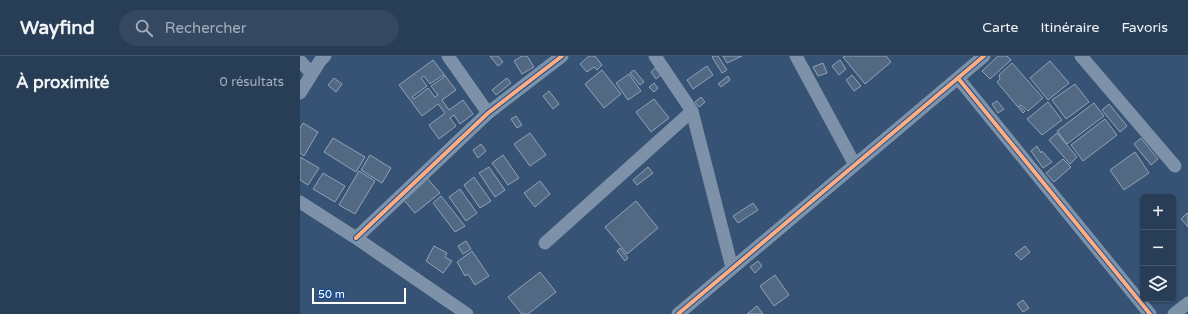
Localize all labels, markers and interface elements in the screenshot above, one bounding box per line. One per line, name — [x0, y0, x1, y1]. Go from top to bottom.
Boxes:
search box — [119, 10, 399, 46]
text: Wayfind — [20, 17, 95, 39]
icon: search — [133, 17, 155, 39]
text: Rechercher — [165, 19, 247, 37]
text: Carte — [982, 19, 1018, 36]
text: Itinéraire — [1040, 19, 1099, 36]
text: Favoris — [1121, 19, 1168, 36]
text: À proximité — [16, 72, 109, 93]
text: 0 résultats — [220, 74, 284, 90]
map controls — [1140, 194, 1176, 302]
button: + — [1140, 194, 1176, 230]
button: − — [1140, 230, 1176, 266]
button: layers — [1140, 266, 1176, 302]
scale bar — [312, 286, 406, 305]
text: 50 m — [318, 288, 345, 301]

